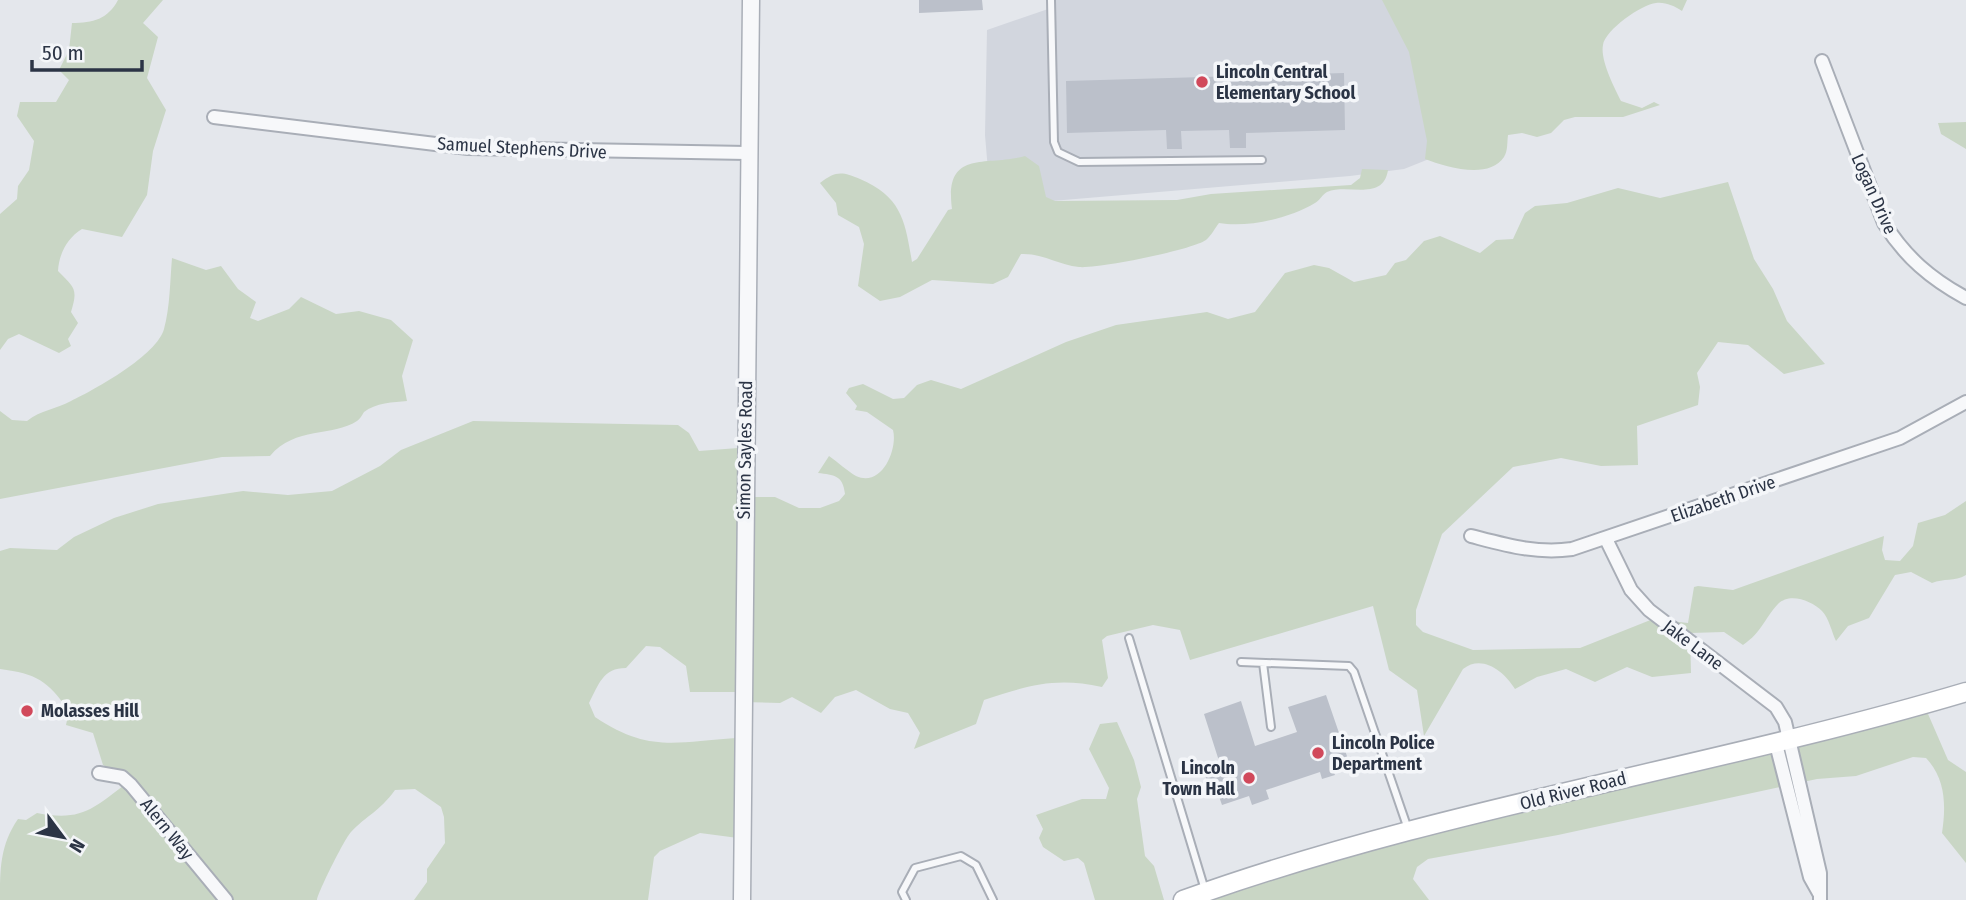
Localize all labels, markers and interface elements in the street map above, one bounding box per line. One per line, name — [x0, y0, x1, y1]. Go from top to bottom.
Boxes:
scale bar — [32, 28, 142, 72]
text: 50 m — [42, 40, 84, 66]
place label: Lincoln Central Elementary School — [1216, 61, 1355, 104]
marker: Lincoln Central Elementary School — [1194, 74, 1210, 90]
street label: Samuel Stephens Drive — [437, 133, 607, 163]
street label: Logan Drive — [1846, 150, 1902, 238]
street label: Simon Sayles Road — [733, 380, 757, 520]
street label: Elizabeth Drive — [1668, 471, 1778, 527]
street label: Jake Lane — [1658, 615, 1728, 675]
place label: Molasses Hill — [41, 700, 139, 722]
marker: Molasses Hill — [19, 703, 35, 719]
place label: Lincoln Police Department — [1332, 732, 1435, 775]
marker: Lincoln Police Department — [1310, 745, 1326, 761]
place label: Lincoln Town Hall — [1163, 757, 1235, 800]
street label: Old River Road — [1518, 767, 1628, 815]
marker: Lincoln Town Hall — [1241, 770, 1257, 786]
street label: Alern Way — [136, 794, 198, 864]
north arrow — [28, 802, 98, 872]
text: N — [64, 835, 90, 857]

